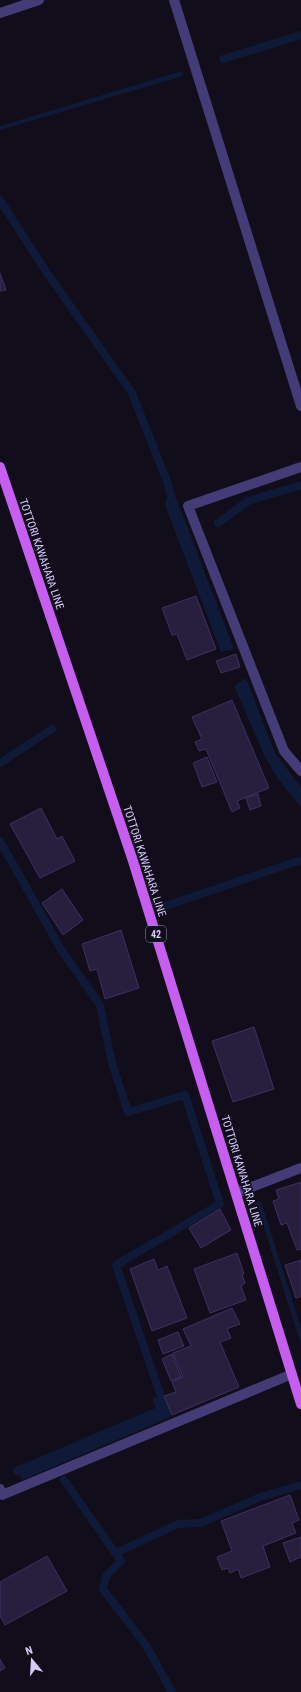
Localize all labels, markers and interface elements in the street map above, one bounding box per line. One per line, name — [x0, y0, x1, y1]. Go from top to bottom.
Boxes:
street label: TOTTORI KAWAHARA LINE — [17, 497, 67, 612]
street label: TOTTORI KAWAHARA LINE — [120, 804, 169, 919]
road number: 42 — [146, 926, 166, 942]
street label: TOTTORI KAWAHARA LINE — [218, 1114, 265, 1229]
north arrow — [12, 1640, 52, 1680]
text: N — [24, 1644, 35, 1658]

